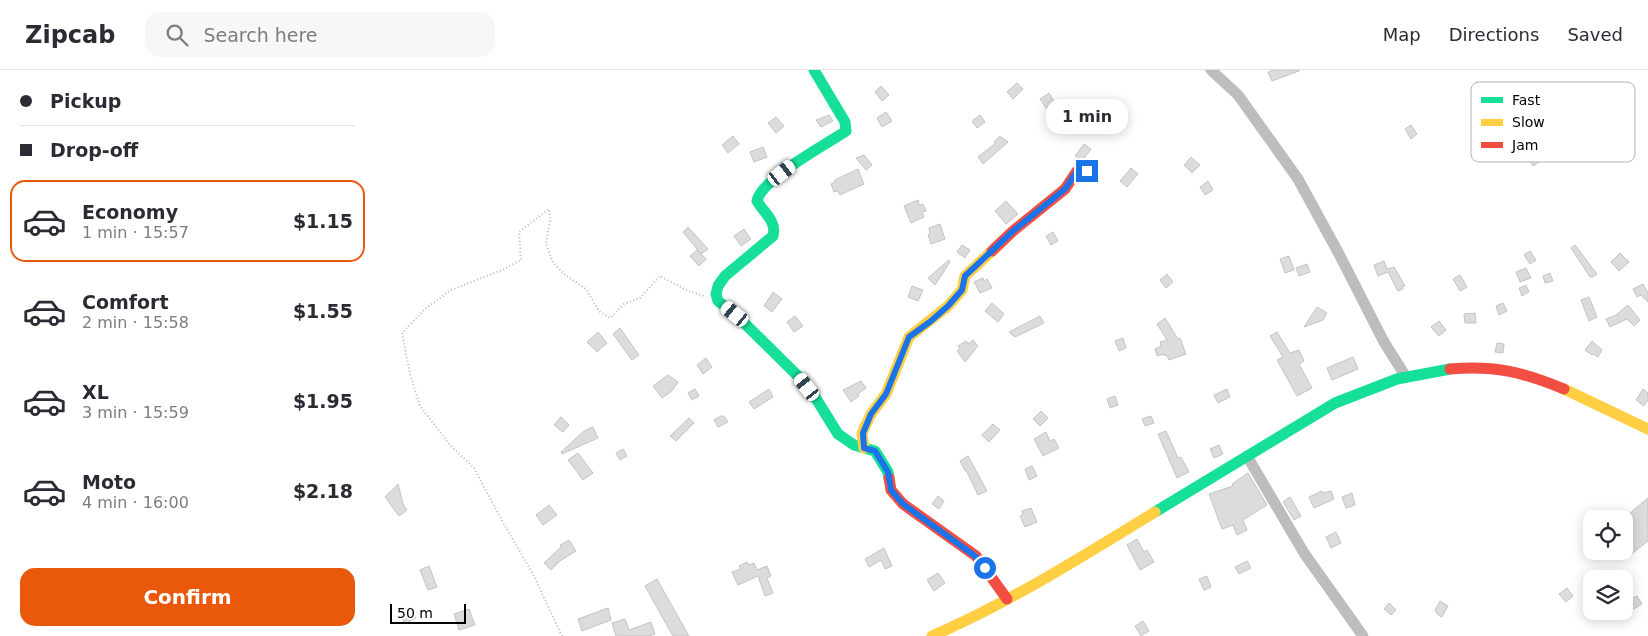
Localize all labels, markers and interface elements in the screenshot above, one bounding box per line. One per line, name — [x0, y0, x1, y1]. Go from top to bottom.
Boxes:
search box — [145, 12, 495, 57]
text: Zipcab — [25, 21, 115, 49]
icon: search — [163, 21, 191, 49]
text: Search here — [203, 24, 318, 46]
text: Map — [1383, 24, 1421, 45]
text: Directions — [1449, 24, 1539, 45]
text: Saved — [1567, 24, 1623, 45]
legend — [1471, 82, 1635, 162]
text: Pickup — [50, 90, 121, 112]
text: Fast — [1512, 92, 1541, 108]
callout: 1 min — [1046, 98, 1128, 134]
text: 1 min — [1062, 107, 1112, 126]
text: Slow — [1512, 114, 1545, 130]
text: Jam — [1511, 137, 1538, 153]
text: Drop-off — [50, 139, 138, 161]
car — [765, 158, 798, 188]
route end — [1076, 160, 1098, 182]
icon: car — [22, 199, 67, 244]
text: Economy — [82, 201, 178, 223]
text: $1.15 — [293, 210, 353, 232]
text: 1 min · 15:57 — [82, 223, 189, 242]
icon: car — [22, 289, 67, 334]
text: Comfort — [82, 291, 169, 313]
car — [718, 299, 751, 329]
text: $1.55 — [293, 300, 353, 322]
text: 2 min · 15:58 — [82, 313, 189, 332]
car — [791, 371, 822, 403]
icon: car — [22, 379, 67, 424]
text: XL — [82, 381, 109, 403]
text: $1.95 — [293, 390, 353, 412]
text: 3 min · 15:59 — [82, 403, 189, 422]
icon: car — [22, 469, 67, 514]
text: Moto — [82, 471, 136, 493]
text: $2.18 — [293, 480, 353, 502]
text: 4 min · 16:00 — [82, 493, 189, 512]
map controls — [1583, 510, 1633, 620]
button: locate — [1583, 510, 1633, 560]
route start — [974, 557, 996, 579]
button: Confirm — [20, 568, 355, 626]
button: layers — [1583, 570, 1633, 620]
scale bar — [390, 601, 466, 624]
text: 50 m — [397, 605, 433, 621]

